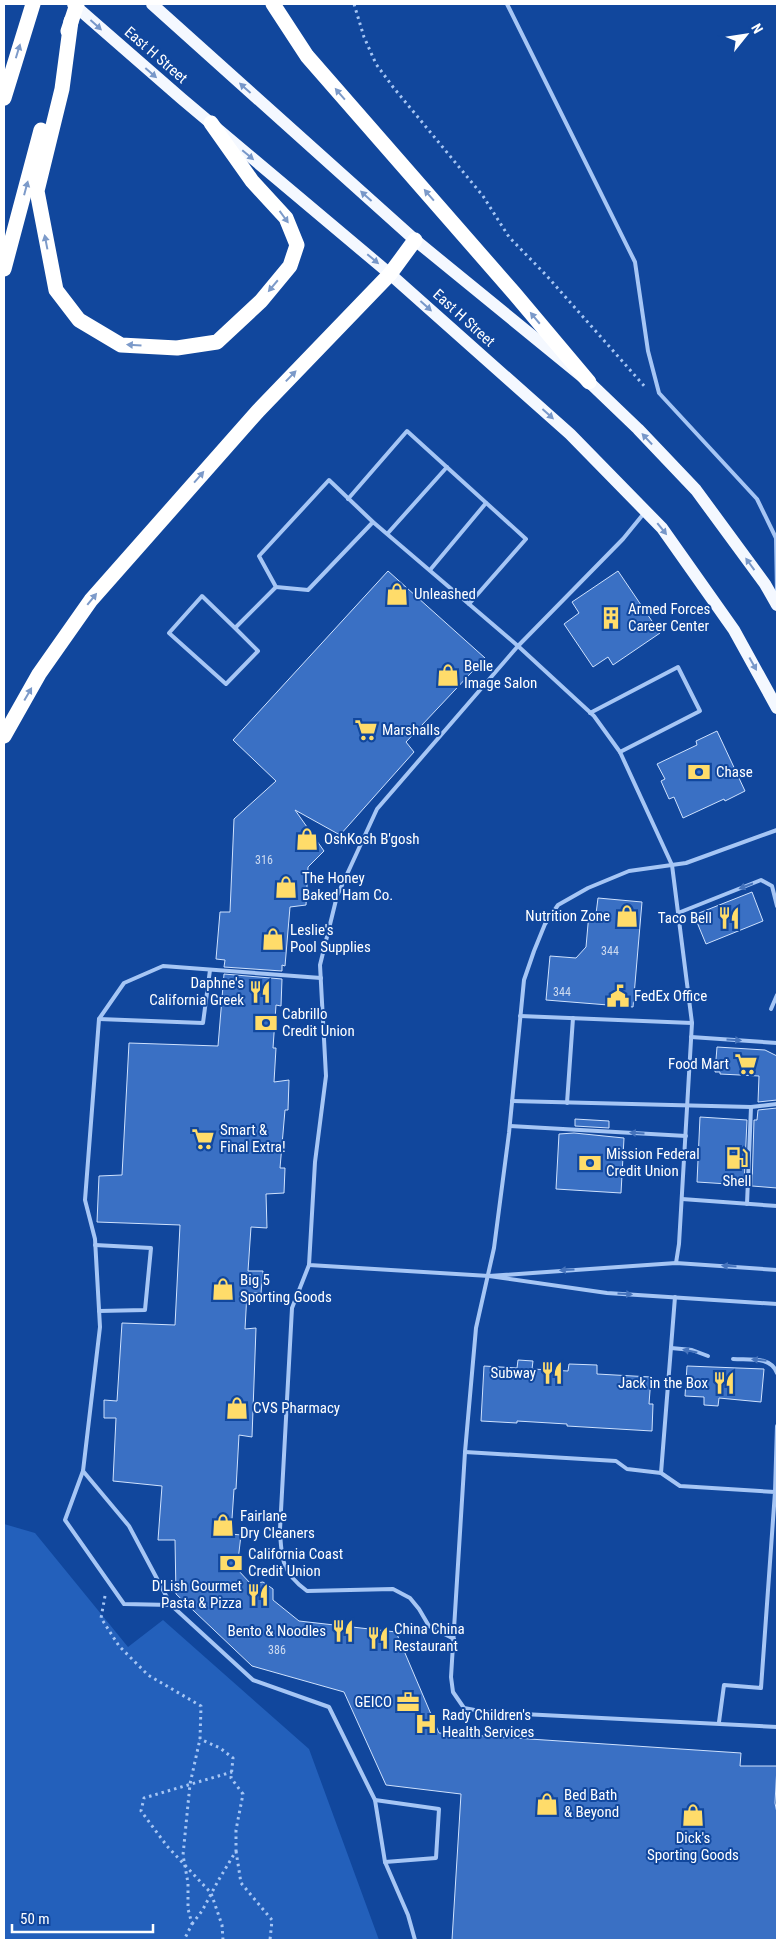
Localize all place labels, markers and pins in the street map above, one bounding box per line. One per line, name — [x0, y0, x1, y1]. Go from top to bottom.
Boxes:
shop icon: Unleashed — [384, 581, 410, 607]
place label: Unleashed — [414, 585, 476, 603]
place label: Armed Forces Career Center — [628, 600, 710, 635]
building icon: Armed Forces Career Center — [598, 605, 624, 631]
place label: Belle Image Salon — [464, 657, 537, 692]
shop icon: Belle Image Salon — [435, 662, 461, 688]
supermarket icon: Marshalls — [353, 717, 379, 743]
place label: Marshalls — [382, 721, 440, 739]
bank icon: Chase — [686, 759, 712, 785]
place label: Chase — [716, 763, 753, 781]
shop icon: OshKosh B'gosh — [294, 826, 320, 852]
place label: OshKosh B'gosh — [324, 830, 420, 848]
place label: The Honey Baked Ham Co. — [302, 869, 393, 904]
shop icon: The Honey Baked Ham Co. — [273, 874, 299, 900]
shop icon: Nutrition Zone — [614, 903, 640, 929]
restaurant icon: Taco Bell — [716, 905, 742, 931]
place label: Nutrition Zone — [525, 907, 610, 925]
place label: Taco Bell — [658, 909, 712, 927]
place label: Leslie's Pool Supplies — [290, 921, 371, 956]
shop icon: Leslie's Pool Supplies — [260, 926, 286, 952]
place label: Daphne's California Greek — [149, 974, 244, 1009]
restaurant icon: Daphne's California Greek — [247, 979, 273, 1005]
public building icon: FedEx Office — [605, 983, 631, 1009]
place label: FedEx Office — [634, 987, 707, 1005]
place label: Cabrillo Credit Union — [282, 1005, 355, 1040]
bank icon: Cabrillo Credit Union — [253, 1010, 279, 1036]
supermarket icon: Food Mart — [733, 1051, 759, 1077]
place label: Food Mart — [668, 1055, 729, 1073]
place label: Smart & Final Extra! — [220, 1121, 286, 1156]
supermarket icon: Smart & Final Extra! — [190, 1126, 216, 1152]
place label: Mission Federal Credit Union — [606, 1145, 700, 1180]
fuel station icon: Shell — [724, 1145, 750, 1171]
bank icon: Mission Federal Credit Union — [577, 1150, 603, 1176]
place label: Shell — [723, 1172, 751, 1190]
place label: Big 5 Sporting Goods — [240, 1271, 332, 1306]
shop icon: Big 5 Sporting Goods — [210, 1276, 236, 1302]
restaurant icon: Subway — [539, 1360, 565, 1386]
place label: Subway — [491, 1364, 536, 1382]
restaurant icon: Jack in the Box — [711, 1370, 737, 1396]
place label: Jack in the Box — [618, 1374, 708, 1392]
shop icon: CVS Pharmacy — [224, 1395, 250, 1421]
place label: CVS Pharmacy — [253, 1399, 340, 1417]
place label: Fairlane Dry Cleaners — [240, 1507, 315, 1542]
shop icon: Fairlane Dry Cleaners — [210, 1512, 236, 1538]
place label: California Coast Credit Union — [248, 1545, 343, 1580]
bank icon: California Coast Credit Union — [218, 1550, 244, 1576]
place label: D'Lish Gourmet Pasta & Pizza — [152, 1577, 242, 1612]
restaurant icon: D'Lish Gourmet Pasta & Pizza — [245, 1582, 271, 1608]
restaurant icon: Bento & Noodles — [330, 1618, 356, 1644]
place label: China China Restaurant — [394, 1620, 465, 1655]
place label: Bento & Noodles — [228, 1622, 326, 1640]
restaurant icon: China China Restaurant — [365, 1625, 391, 1651]
office icon: GEICO — [395, 1689, 421, 1715]
place label: GEICO — [354, 1693, 392, 1711]
place label: Rady Children's Health Services — [442, 1706, 534, 1741]
hospital icon: Rady Children's Health Services — [413, 1711, 439, 1737]
place label: Bed Bath & Beyond — [564, 1786, 619, 1821]
shop icon: Bed Bath & Beyond — [534, 1791, 560, 1817]
shop icon: Dick's Sporting Goods — [680, 1802, 706, 1828]
place label: Dick's Sporting Goods — [647, 1829, 739, 1864]

